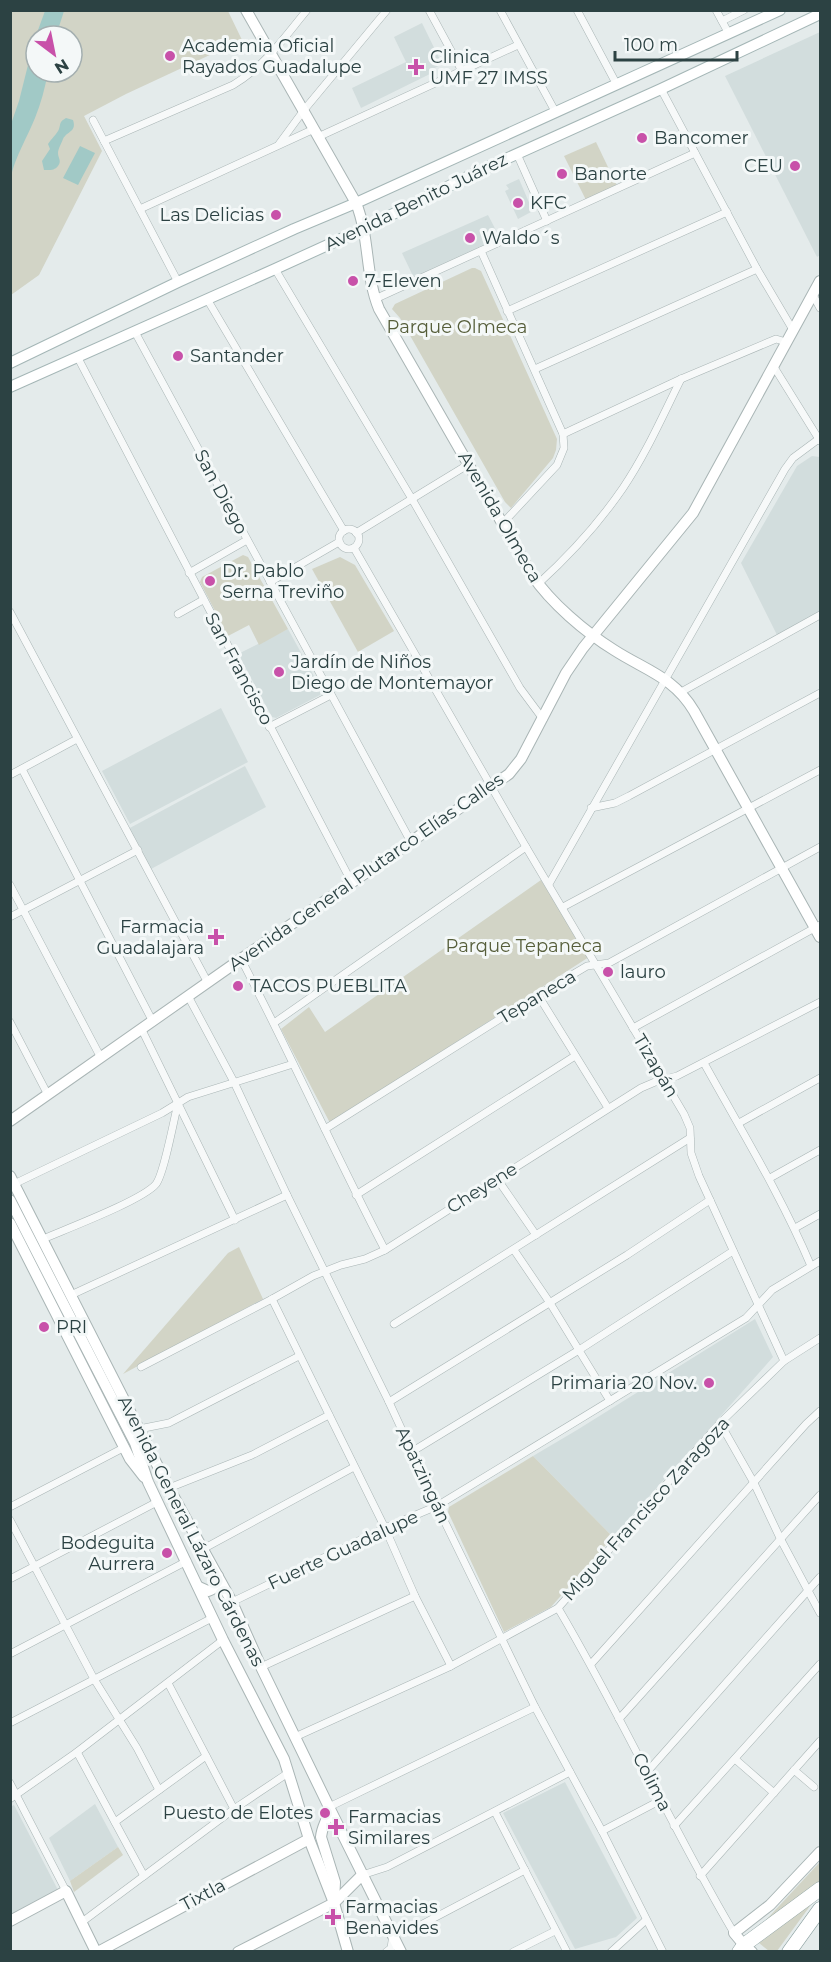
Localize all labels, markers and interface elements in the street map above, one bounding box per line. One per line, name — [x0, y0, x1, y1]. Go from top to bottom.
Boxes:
north arrow — [24, 24, 84, 84]
scale bar — [615, 24, 736, 62]
text: 100 m — [624, 34, 678, 56]
place label: Academia Oficial Rayados Guadalupe — [182, 35, 362, 78]
place label: Clinica UMF 27 IMSS — [430, 46, 548, 89]
marker: Academia Oficial Rayados Guadalupe — [163, 49, 177, 63]
text: N — [51, 55, 72, 78]
marker: Clinica UMF 27 IMSS — [407, 58, 425, 76]
place label: Bancomer — [654, 127, 749, 149]
marker: Bancomer — [635, 131, 649, 145]
street label: Avenida Benito Juárez — [321, 148, 511, 256]
place label: CEU — [744, 155, 783, 177]
marker: CEU — [788, 159, 802, 173]
place label: Banorte — [574, 163, 647, 185]
marker: Banorte — [555, 167, 569, 181]
place label: KFC — [530, 192, 567, 214]
marker: KFC — [511, 196, 525, 210]
place label: Las Delicias — [160, 204, 264, 226]
marker: Las Delicias — [269, 208, 283, 222]
place label: Waldo´s — [482, 227, 560, 249]
marker: Waldo´s — [463, 231, 477, 245]
place label: 7-Eleven — [365, 270, 442, 292]
marker: 7-Eleven — [346, 274, 360, 288]
park label: Parque Olmeca — [387, 316, 527, 338]
place label: Santander — [190, 345, 284, 367]
marker: Santander — [171, 349, 185, 363]
street label: San Diego — [190, 446, 252, 538]
street label: Avenida Olmeca — [453, 447, 547, 587]
place label: Dr. Pablo Serna Treviño — [222, 560, 344, 603]
marker: Dr. Pablo Serna Treviño — [203, 574, 217, 588]
street label: San Francisco — [200, 609, 278, 729]
place label: Jardín de Niños Diego de Montemayor — [290, 651, 494, 694]
marker: Jardín de Niños Diego de Montemayor — [272, 665, 286, 679]
street label: Avenida General Plutarco Elías Calles — [224, 768, 508, 976]
place label: Farmacia Guadalajara — [96, 916, 204, 959]
marker: Farmacia Guadalajara — [209, 930, 223, 944]
park label: Parque Tepaneca — [446, 935, 602, 957]
place label: lauro — [620, 961, 666, 983]
street label: Tepaneca — [494, 965, 580, 1029]
marker: lauro — [601, 965, 615, 979]
place label: TACOS PUEBLITA — [250, 975, 407, 997]
marker: TACOS PUEBLITA — [231, 979, 245, 993]
street label: Tizapán — [629, 1030, 683, 1102]
street label: Cheyene — [443, 1158, 521, 1218]
place label: PRI — [56, 1316, 87, 1338]
marker: PRI — [37, 1320, 51, 1334]
place label: Primaria 20 Nov. — [550, 1372, 697, 1394]
marker: Primaria 20 Nov. — [702, 1376, 716, 1390]
street label: Avenida General Lázaro Cárdenas — [113, 1392, 269, 1670]
street label: Miguel Francisco Zaragoza — [558, 1413, 734, 1605]
street label: Apatzingán — [391, 1423, 455, 1527]
street label: Fuerte Guadalupe — [264, 1505, 422, 1595]
place label: Bodeguita Aurrera — [60, 1532, 155, 1575]
marker: Bodeguita Aurrera — [160, 1546, 174, 1560]
street label: Colima — [628, 1749, 676, 1815]
place label: Puesto de Elotes — [163, 1802, 313, 1824]
marker: Puesto de Elotes — [318, 1806, 332, 1820]
place label: Farmacias Similares — [348, 1806, 441, 1849]
marker: Farmacias Similares — [329, 1820, 343, 1834]
street label: Tixtla — [177, 1874, 229, 1916]
place label: Farmacias Benavides — [345, 1896, 439, 1939]
marker: Farmacias Benavides — [326, 1910, 340, 1924]

